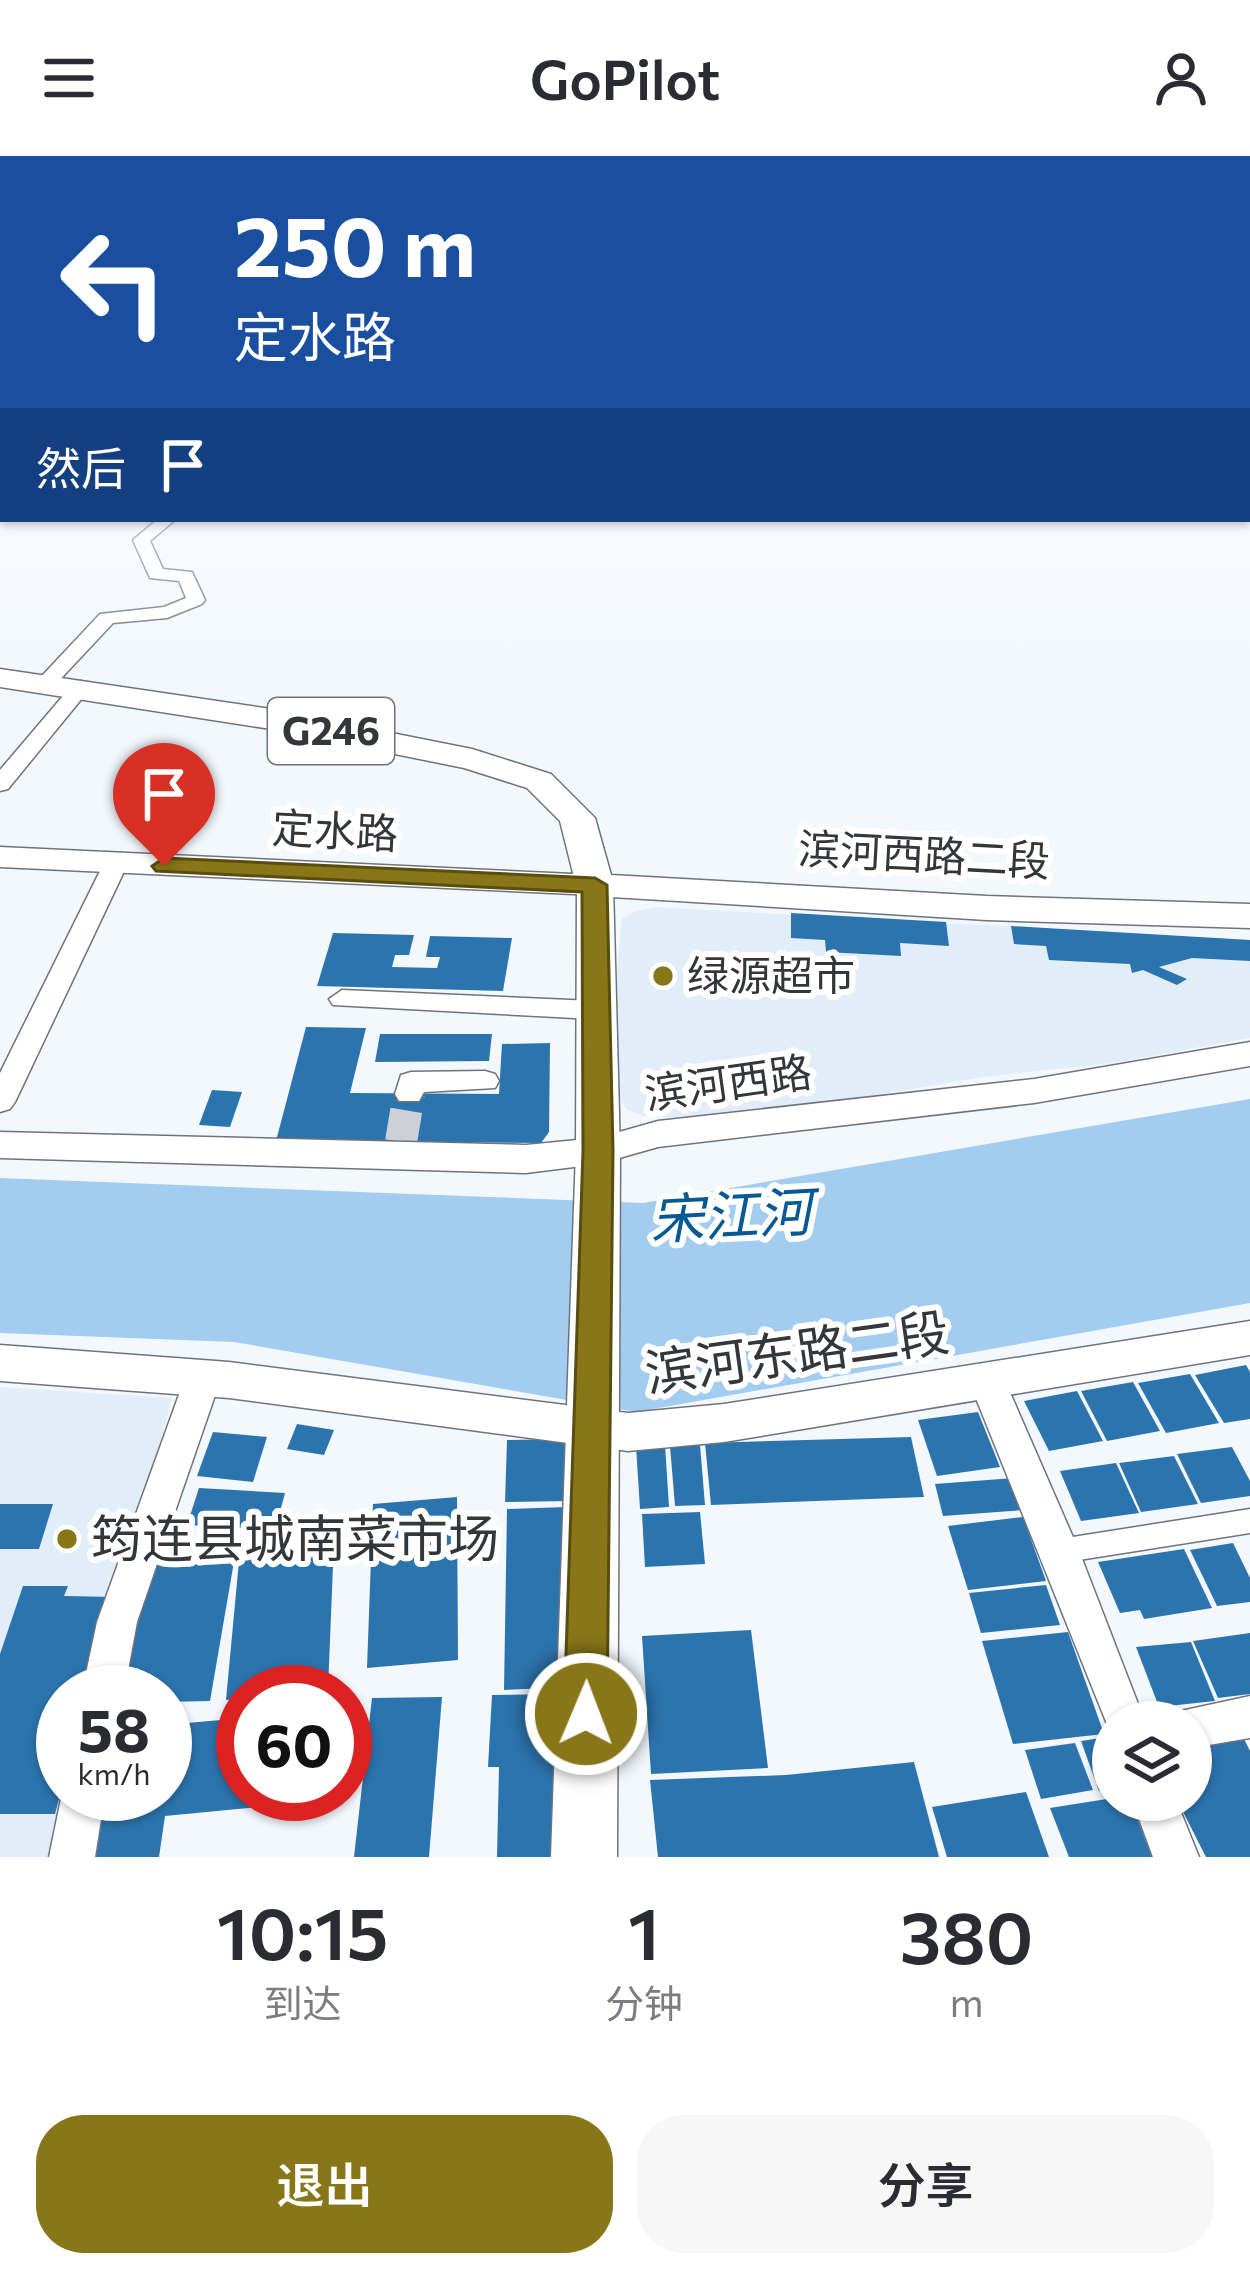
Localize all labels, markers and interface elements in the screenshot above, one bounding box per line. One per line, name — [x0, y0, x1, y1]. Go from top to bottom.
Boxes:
icon: menu — [36, 45, 102, 111]
text: GoPilot — [530, 45, 720, 111]
icon: person — [1148, 45, 1214, 111]
text: 250 m — [234, 192, 476, 294]
icon: left — [36, 204, 192, 360]
text: 定水路 — [234, 302, 396, 368]
icon: arrive — [150, 432, 216, 498]
text: 然后 — [36, 439, 126, 494]
road number: G246 — [268, 698, 394, 764]
pin — [113, 743, 215, 866]
icon: arrive — [131, 761, 197, 827]
street label: 定水路 — [271, 800, 399, 858]
street label: 滨河西路二段 — [797, 820, 1051, 886]
place label: 绿源超市 — [687, 948, 855, 1000]
marker: 绿源超市 — [650, 963, 676, 989]
street label: 滨河西路 — [641, 1044, 815, 1118]
water label: 宋江河 — [648, 1175, 822, 1250]
street label: 滨河东路二段 — [641, 1298, 953, 1403]
place label: 筠连县城南菜市场 — [91, 1505, 499, 1568]
marker: 筠连县城南菜市场 — [54, 1526, 80, 1552]
position arrow — [523, 1651, 649, 1777]
speed limit sign: 60 — [216, 1665, 372, 1821]
text: 58 — [78, 1691, 150, 1764]
map controls — [1092, 1701, 1212, 1821]
button: layers — [1092, 1701, 1212, 1821]
text: km/h — [78, 1754, 150, 1791]
text: 10:15 — [217, 1887, 388, 1975]
text: 1 — [628, 1887, 660, 1975]
text: 380 — [900, 1891, 1033, 1979]
text: m — [950, 1977, 984, 2025]
text: 到达 — [264, 1978, 342, 2026]
text: 分钟 — [605, 1978, 683, 2026]
button: 退出 — [36, 2115, 613, 2253]
button: 分享 — [637, 2115, 1214, 2253]

